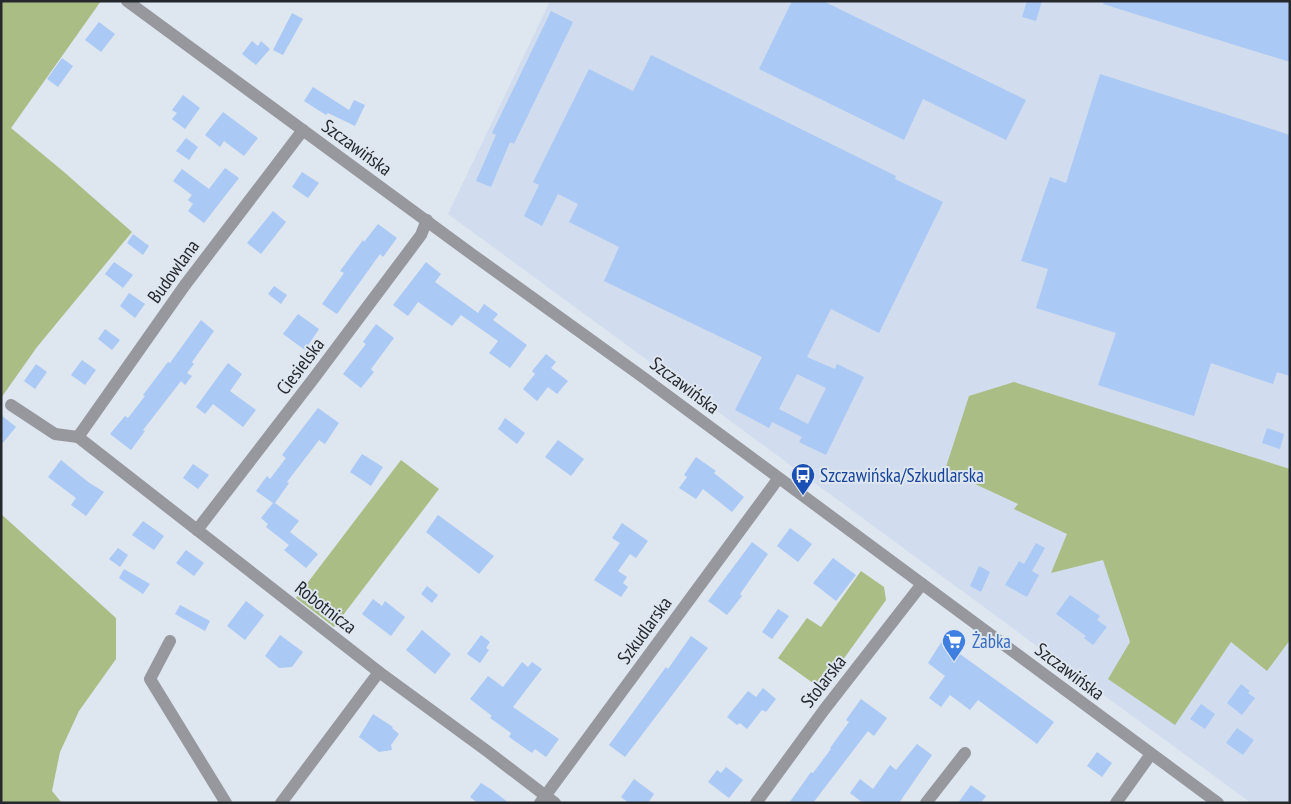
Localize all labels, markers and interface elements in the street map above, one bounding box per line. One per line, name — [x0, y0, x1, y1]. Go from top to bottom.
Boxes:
street label: Szczawińska — [317, 114, 397, 180]
street label: Budowlana — [142, 235, 204, 307]
street label: Ciesielska — [271, 333, 329, 399]
street label: Szczawińska — [646, 351, 724, 419]
bus stop icon: Szczawińska/Szkudlarska — [790, 462, 816, 496]
place label: Szczawińska/Szkudlarska — [820, 463, 984, 487]
street label: Robotnicza — [290, 575, 362, 639]
street label: Szkudlarska — [612, 592, 676, 668]
supermarket icon: Żabka — [941, 628, 967, 662]
place label: Żabka — [972, 629, 1011, 653]
street label: Szczawińska — [1031, 637, 1109, 705]
street label: Stolarska — [795, 650, 851, 712]

